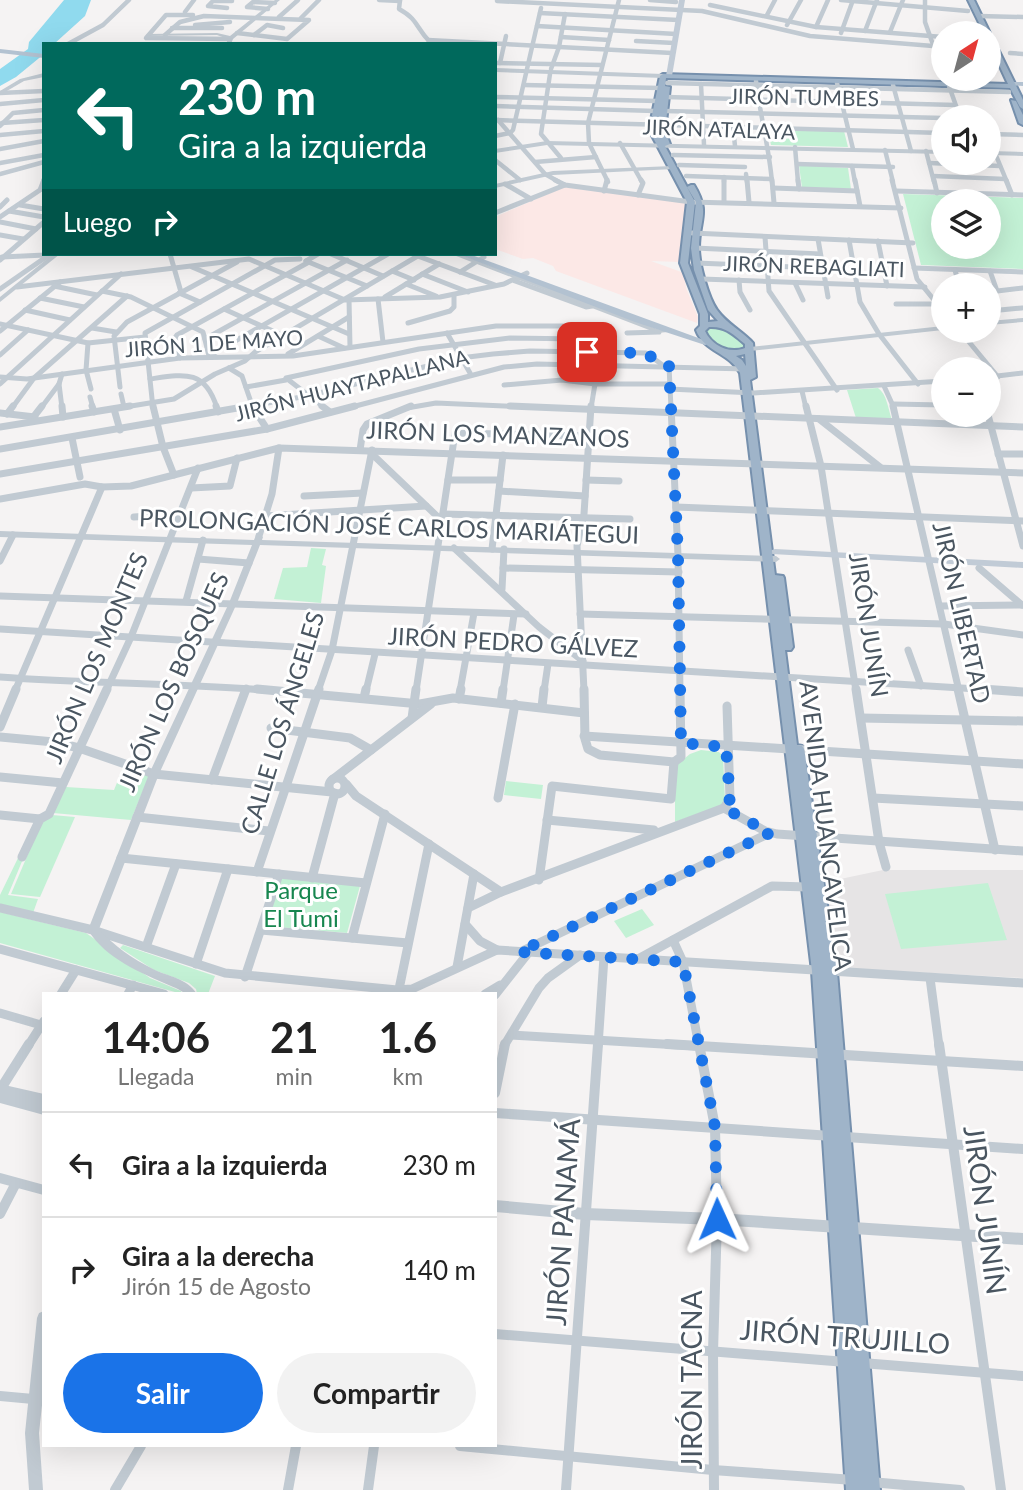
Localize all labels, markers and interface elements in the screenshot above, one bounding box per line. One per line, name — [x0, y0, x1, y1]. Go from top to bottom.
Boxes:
north arrow — [931, 21, 1001, 91]
map controls — [931, 21, 1001, 427]
text: 230 m — [178, 67, 316, 125]
icon: left — [63, 70, 154, 161]
street label: JIRÓN TUMBES — [729, 83, 879, 110]
button: sound — [931, 105, 1001, 175]
street label: JIRÓN ATALAYA — [642, 113, 796, 144]
text: Gira a la izquierda — [178, 126, 427, 165]
button: layers — [931, 189, 1001, 259]
icon: right — [146, 203, 184, 241]
text: Luego — [63, 206, 132, 238]
street label: JIRÓN REBAGLIATI — [723, 250, 905, 281]
button: + — [931, 273, 1001, 343]
pin — [557, 322, 617, 382]
street label: JIRÓN 1 DE MAYO — [124, 324, 304, 361]
icon: arrive — [568, 333, 606, 371]
street label: JIRÓN HUAYTAPALLANA — [232, 343, 472, 426]
button: − — [931, 357, 1001, 427]
street label: JIRÓN LOS MANZANOS — [366, 414, 630, 453]
street label: PROLONGACIÓN JOSÉ CARLOS MARIÁTEGUI — [138, 502, 640, 549]
street label: JIRÓN LIBERTAD — [927, 519, 997, 706]
street label: JIRÓN LOS MONTES — [38, 548, 153, 767]
street label: JIRÓN JUNÍN — [844, 550, 895, 699]
street label: JIRÓN LOS BOSQUES — [111, 567, 234, 795]
street label: CALLE LOS ÁNGELES — [234, 608, 329, 837]
street label: JIRÓN PEDRO GÁLVEZ — [387, 620, 639, 663]
street label: AVENIDA HUANCAVELICA — [794, 679, 859, 973]
park label: Parque El Tumi — [263, 875, 339, 932]
text: 14:06 — [102, 1012, 210, 1062]
text: 21 — [270, 1012, 319, 1062]
text: 1.6 — [378, 1012, 437, 1062]
text: Llegada — [117, 1062, 194, 1090]
text: min — [276, 1062, 313, 1090]
text: km — [392, 1062, 423, 1090]
street label: JIRÓN PANAMÁ — [538, 1117, 586, 1327]
street label: JIRÓN JUNÍN — [957, 1123, 1015, 1296]
icon: left — [63, 1146, 101, 1184]
text: Gira a la izquierda — [122, 1149, 328, 1181]
text: 230 m — [403, 1149, 476, 1181]
position arrow — [680, 1182, 754, 1256]
text: Gira a la derecha — [122, 1240, 314, 1272]
icon: right — [63, 1251, 101, 1289]
text: 140 m — [403, 1254, 476, 1286]
text: Jirón 15 de Agosto — [122, 1272, 311, 1300]
street label: JIRÓN TACNA — [674, 1290, 708, 1470]
street label: JIRÓN TRUJILLO — [739, 1312, 951, 1360]
button: Salir — [63, 1353, 263, 1433]
button: Compartir — [277, 1353, 476, 1433]

